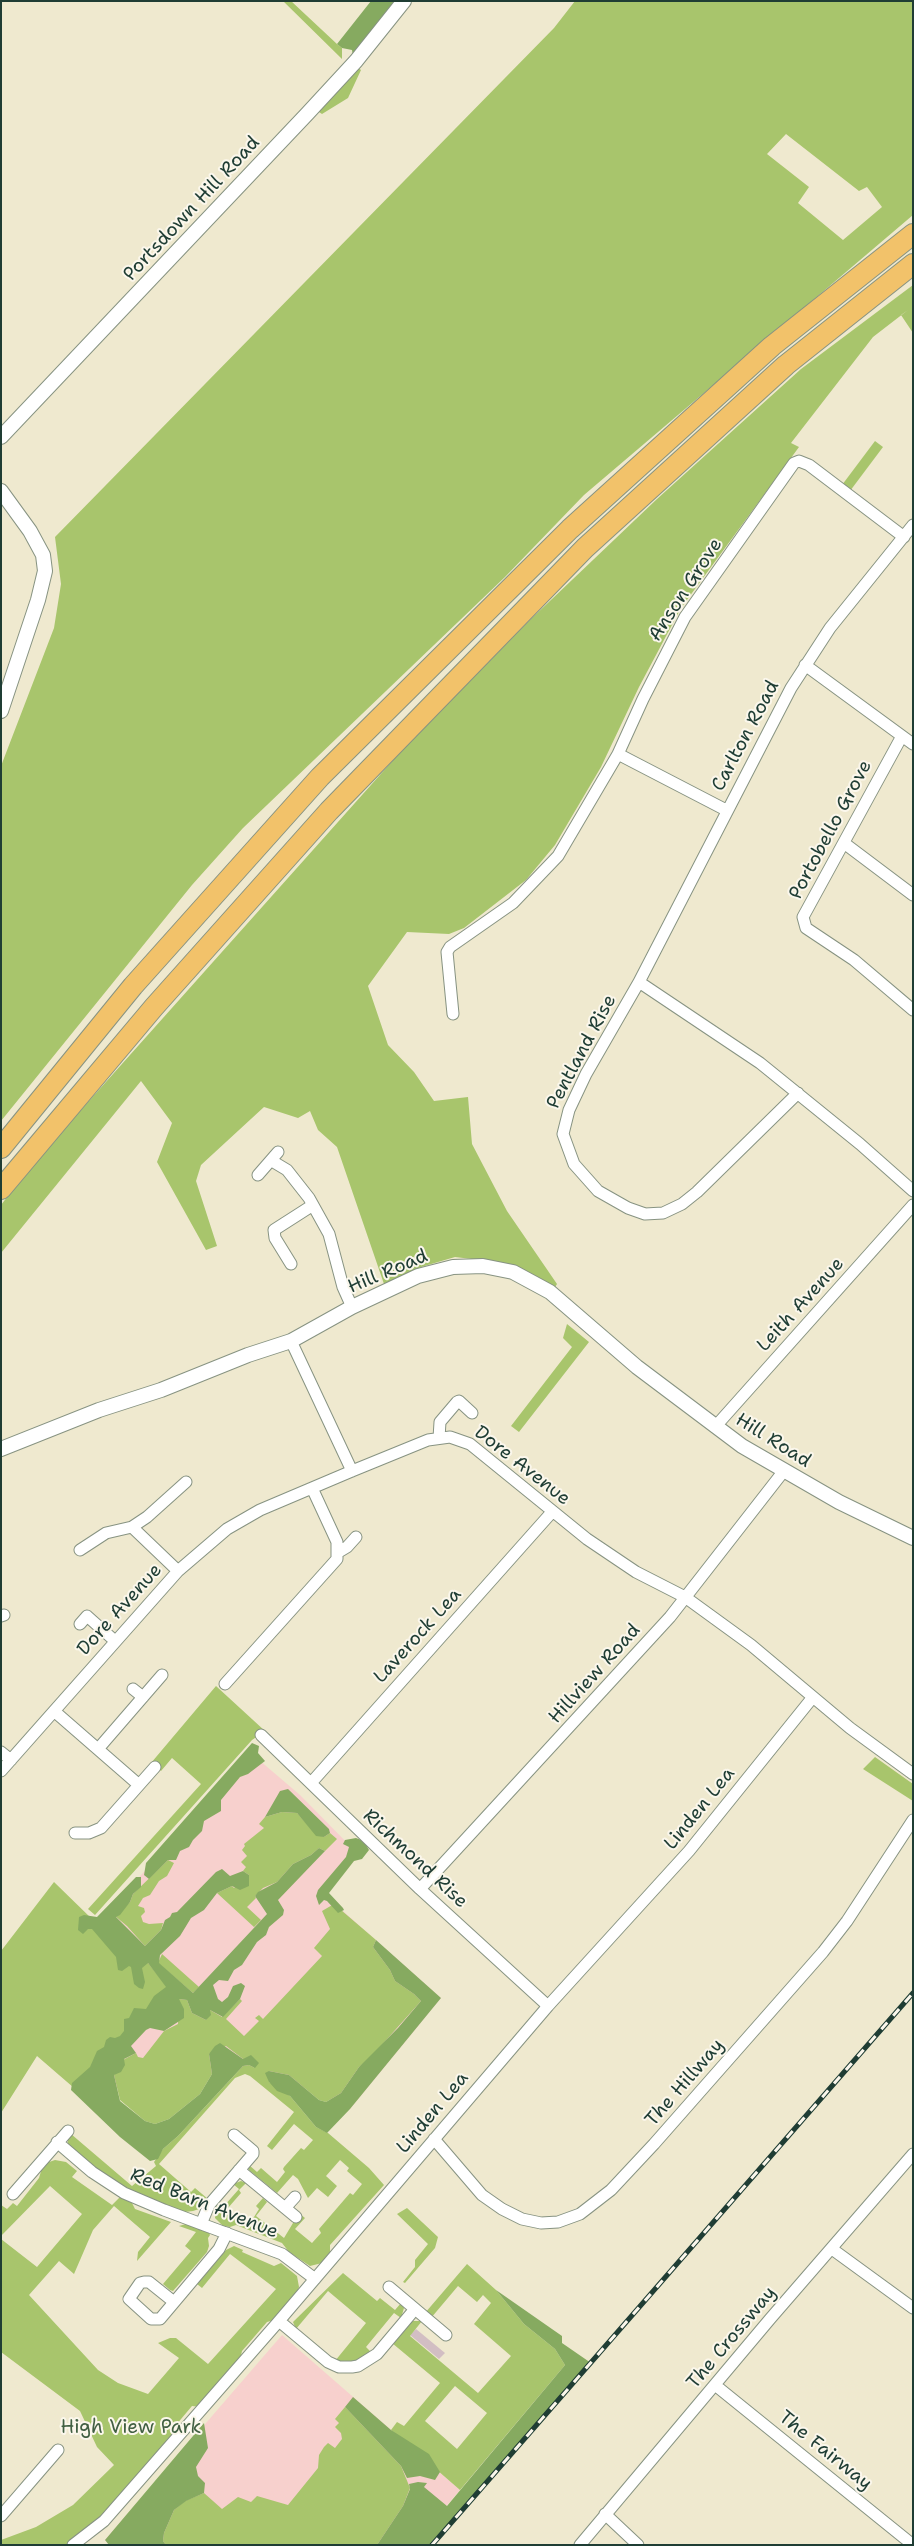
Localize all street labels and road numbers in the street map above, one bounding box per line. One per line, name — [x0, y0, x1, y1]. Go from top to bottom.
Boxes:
street label: Portsdown Hill Road — [119, 132, 265, 286]
street label: Anson Grove — [644, 534, 728, 646]
street label: Carlton Road — [707, 677, 785, 795]
street label: Portobello Grove — [785, 757, 877, 903]
street label: Pentland Rise — [542, 991, 622, 1113]
street label: Hill Road — [345, 1245, 431, 1299]
street label: Leith Avenue — [753, 1253, 849, 1357]
street label: Hill Road — [731, 1409, 815, 1473]
street label: Dore Avenue — [469, 1421, 575, 1511]
street label: Dore Avenue — [73, 1559, 167, 1661]
street label: Laverock Lea — [369, 1584, 467, 1688]
street label: Hillview Road — [544, 1619, 646, 1729]
street label: Linden Lea — [660, 1763, 740, 1855]
street label: Richmond Rise — [358, 1805, 472, 1913]
street label: The Hillway — [641, 2035, 729, 2131]
street label: Linden Lea — [392, 2068, 474, 2158]
street label: Red Barn Avenue — [127, 2164, 281, 2244]
street label: The Crossway — [683, 2282, 781, 2394]
street label: The Fairway — [774, 2406, 876, 2496]

